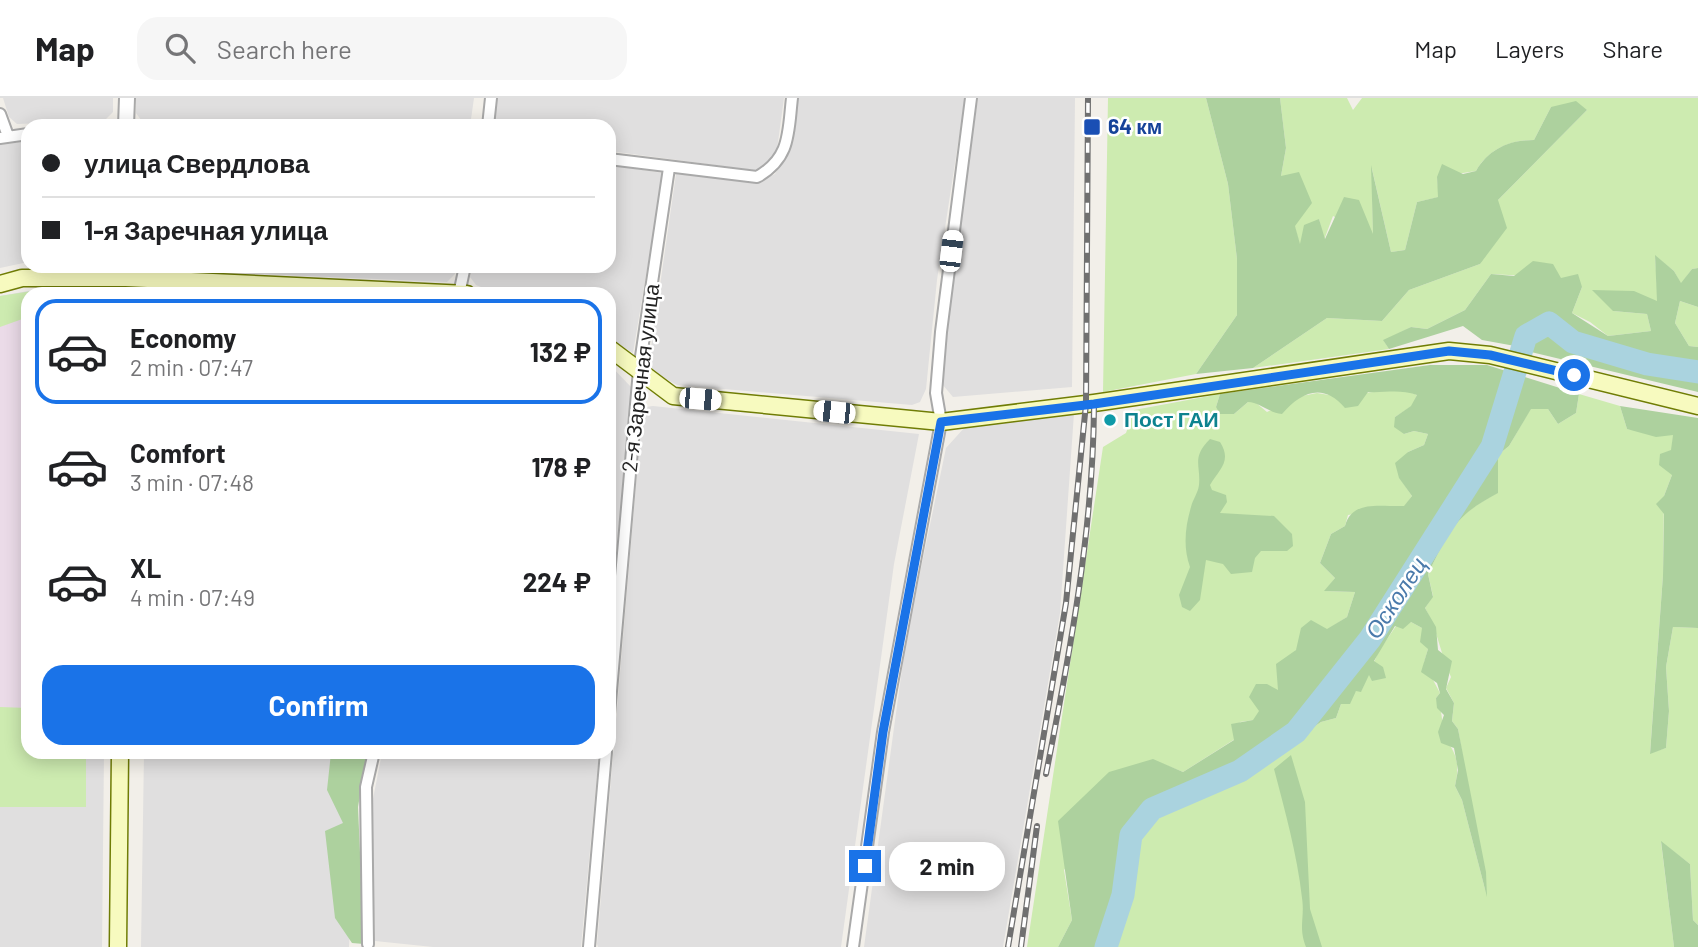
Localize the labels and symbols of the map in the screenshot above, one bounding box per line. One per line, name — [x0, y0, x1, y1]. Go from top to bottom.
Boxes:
place label: 64 км — [1108, 113, 1162, 138]
marker: 64 км — [1082, 117, 1102, 137]
car — [939, 229, 964, 273]
street label: 2-я Заречная улица — [616, 282, 664, 473]
route start — [1558, 359, 1590, 391]
car — [679, 387, 722, 411]
car — [813, 399, 856, 425]
place label: Пост ГАИ — [1124, 406, 1219, 431]
marker: Пост ГАИ — [1102, 412, 1118, 428]
water label: Осколец — [1359, 551, 1432, 643]
callout: 2 min — [890, 842, 1005, 890]
route end — [849, 850, 881, 882]

